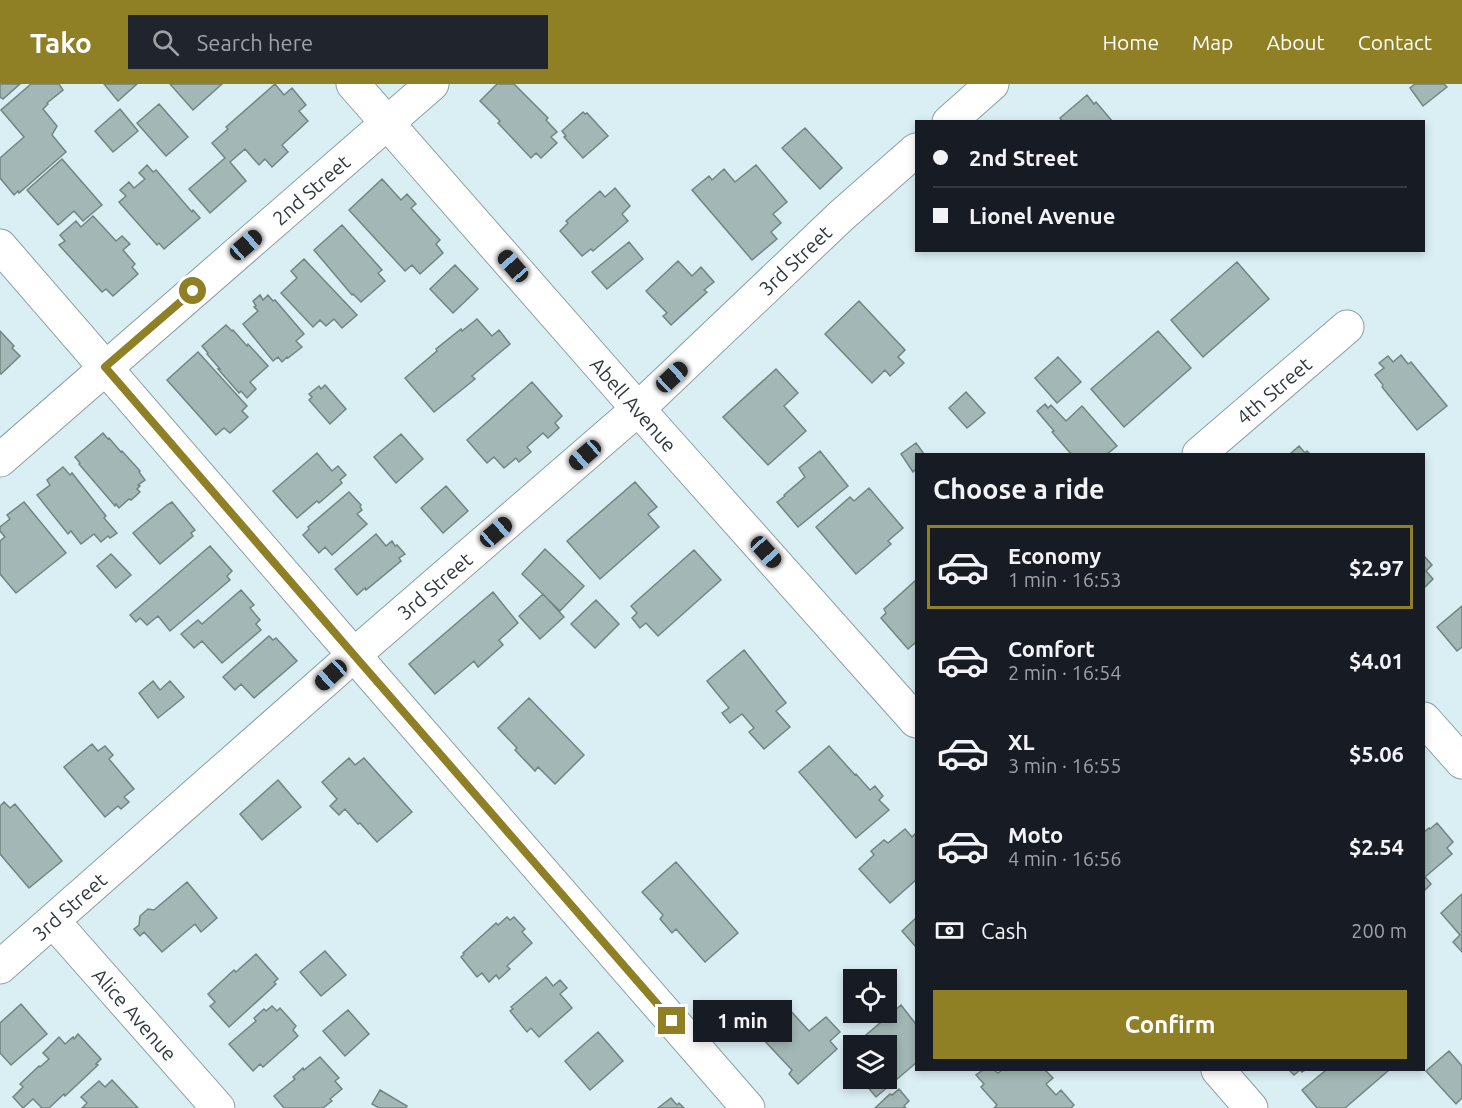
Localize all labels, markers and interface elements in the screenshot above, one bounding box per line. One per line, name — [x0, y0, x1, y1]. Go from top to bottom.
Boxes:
search box — [128, 15, 548, 69]
icon: search — [149, 26, 182, 59]
text: Tako — [30, 27, 92, 58]
text: Search here — [197, 30, 313, 55]
text: Home — [1102, 30, 1159, 54]
text: Map — [1192, 30, 1233, 54]
text: About — [1266, 30, 1325, 54]
text: Contact — [1358, 30, 1432, 54]
text: 2nd Street — [969, 145, 1078, 170]
street label: 2nd Street — [267, 150, 354, 229]
text: Lionel Avenue — [969, 203, 1115, 228]
street label: 3rd Street — [754, 220, 836, 300]
car — [227, 226, 265, 264]
car — [494, 247, 532, 285]
route start — [179, 277, 206, 304]
street label: Abell Avenue — [586, 352, 682, 456]
street label: 4th Street — [1231, 352, 1316, 429]
car — [653, 358, 691, 396]
car — [566, 436, 604, 474]
text: Choose a ride — [933, 474, 1105, 504]
car — [477, 513, 515, 551]
car — [747, 533, 785, 571]
icon: car — [936, 540, 990, 594]
text: Economy — [1008, 543, 1101, 568]
street label: 3rd Street — [392, 547, 476, 624]
text: $2.97 — [1349, 555, 1404, 580]
text: 1 min · 16:53 — [1008, 568, 1122, 591]
icon: car — [936, 633, 990, 687]
text: Comfort — [1008, 636, 1095, 661]
text: $4.01 — [1349, 648, 1404, 673]
car — [312, 656, 350, 694]
text: 2 min · 16:54 — [1008, 661, 1122, 684]
icon: car — [936, 726, 990, 780]
text: XL — [1008, 729, 1035, 754]
text: $5.06 — [1349, 741, 1404, 766]
text: 3 min · 16:55 — [1008, 754, 1122, 777]
icon: car — [936, 819, 990, 873]
text: Moto — [1008, 822, 1063, 847]
text: $2.54 — [1349, 834, 1404, 859]
text: 4 min · 16:56 — [1008, 847, 1122, 870]
street label: 3rd Street — [27, 867, 111, 945]
icon: cash — [933, 914, 966, 947]
text: Cash — [981, 918, 1028, 943]
text: 200 m — [1351, 919, 1407, 942]
street label: Alice Avenue — [88, 963, 182, 1065]
map controls — [843, 969, 897, 1089]
button: locate — [843, 969, 897, 1023]
button: Confirm — [933, 990, 1407, 1059]
callout: 1 min — [693, 1000, 792, 1042]
route end — [658, 1007, 685, 1034]
text: 1 min — [717, 1009, 768, 1032]
button: layers — [843, 1035, 897, 1089]

